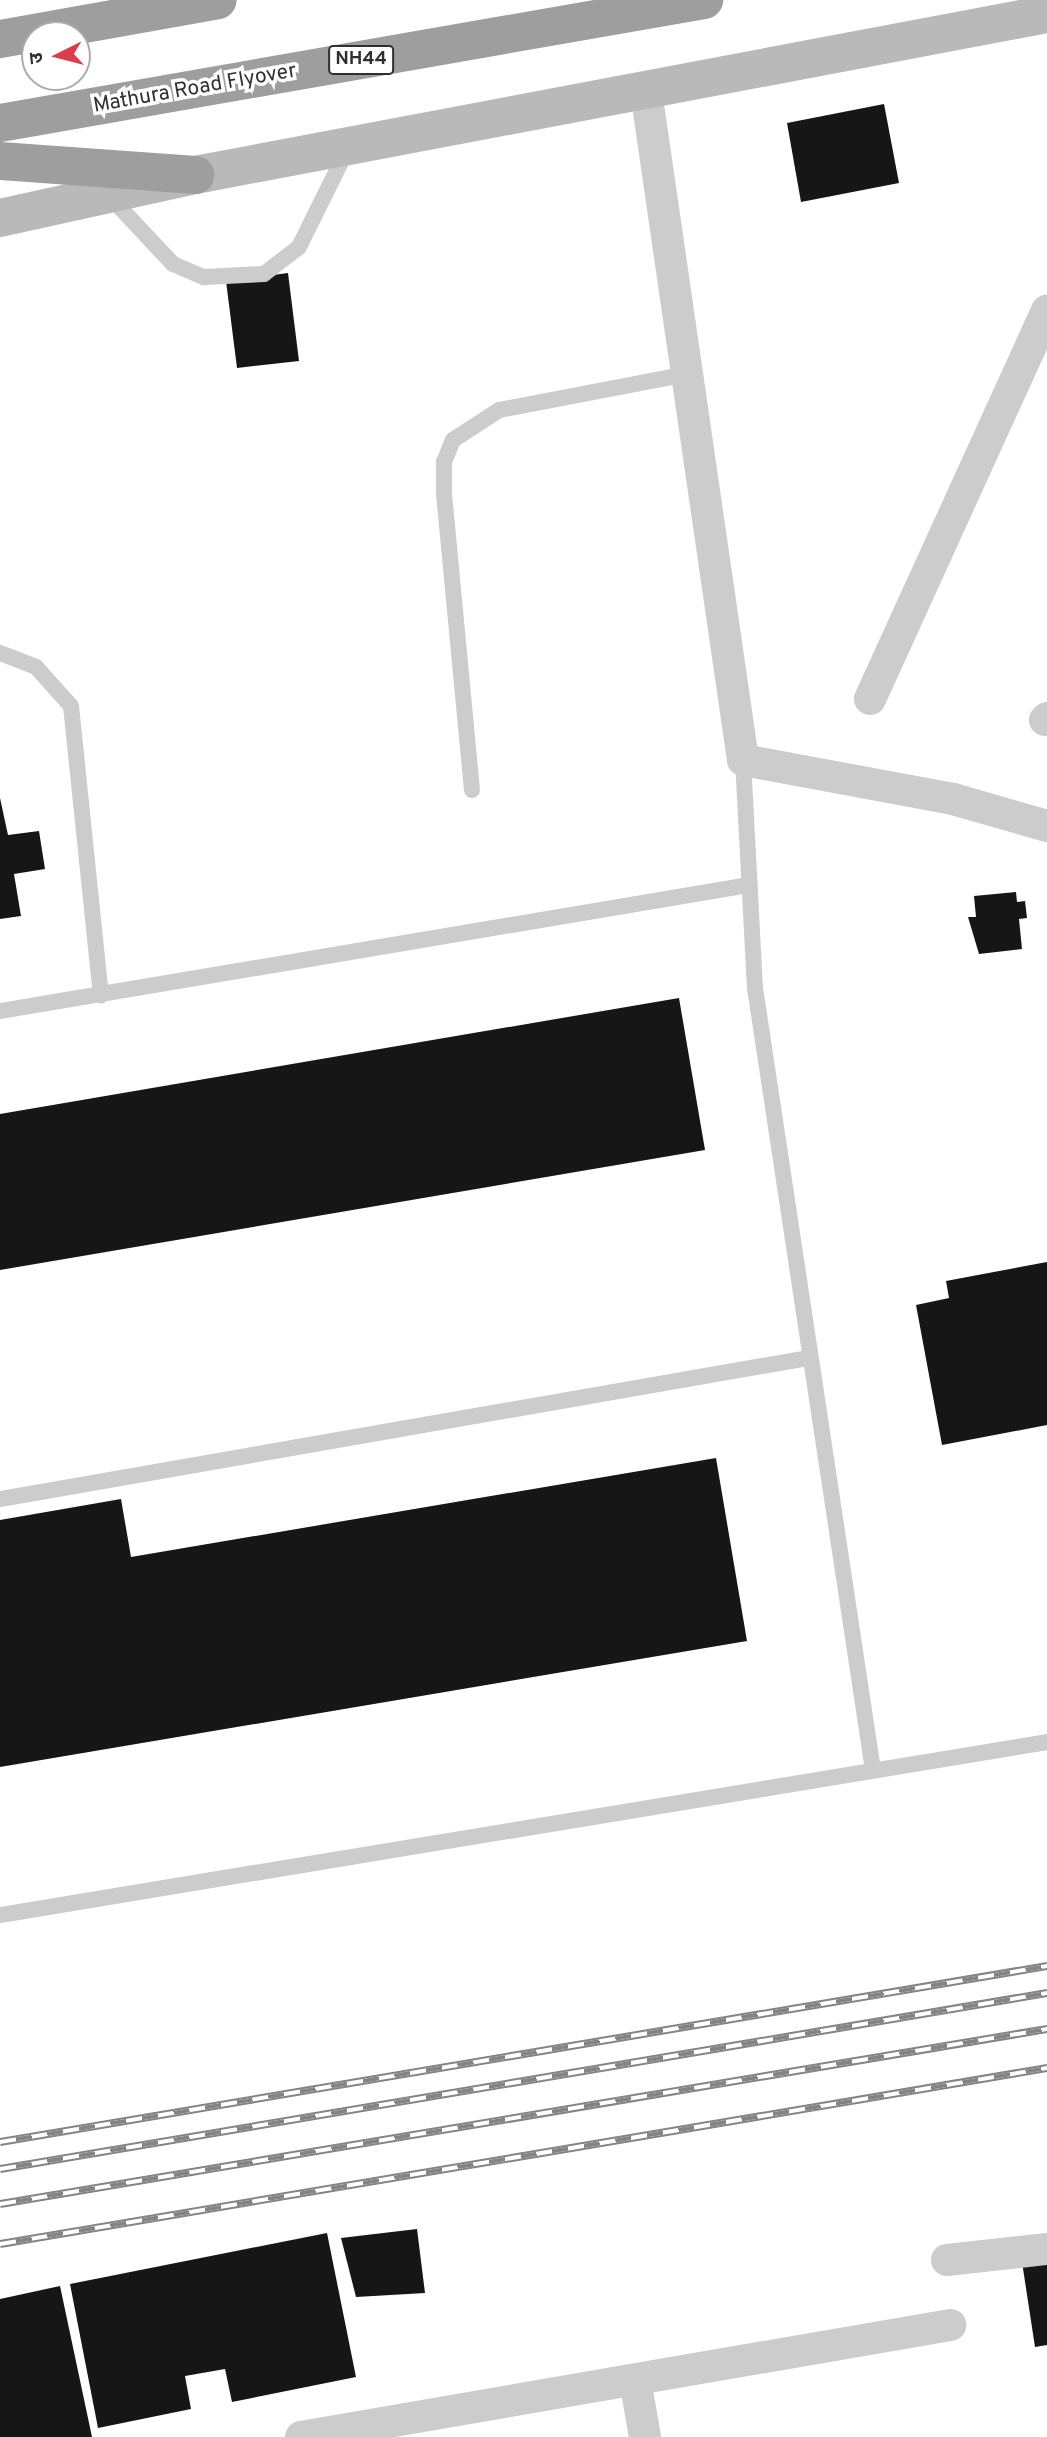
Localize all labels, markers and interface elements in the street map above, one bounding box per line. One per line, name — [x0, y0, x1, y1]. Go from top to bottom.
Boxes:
north arrow — [21, 21, 91, 91]
road number: NH44 — [328, 44, 394, 76]
text: उ — [25, 51, 50, 65]
street label: Mathura Road Flyover — [91, 59, 299, 119]

